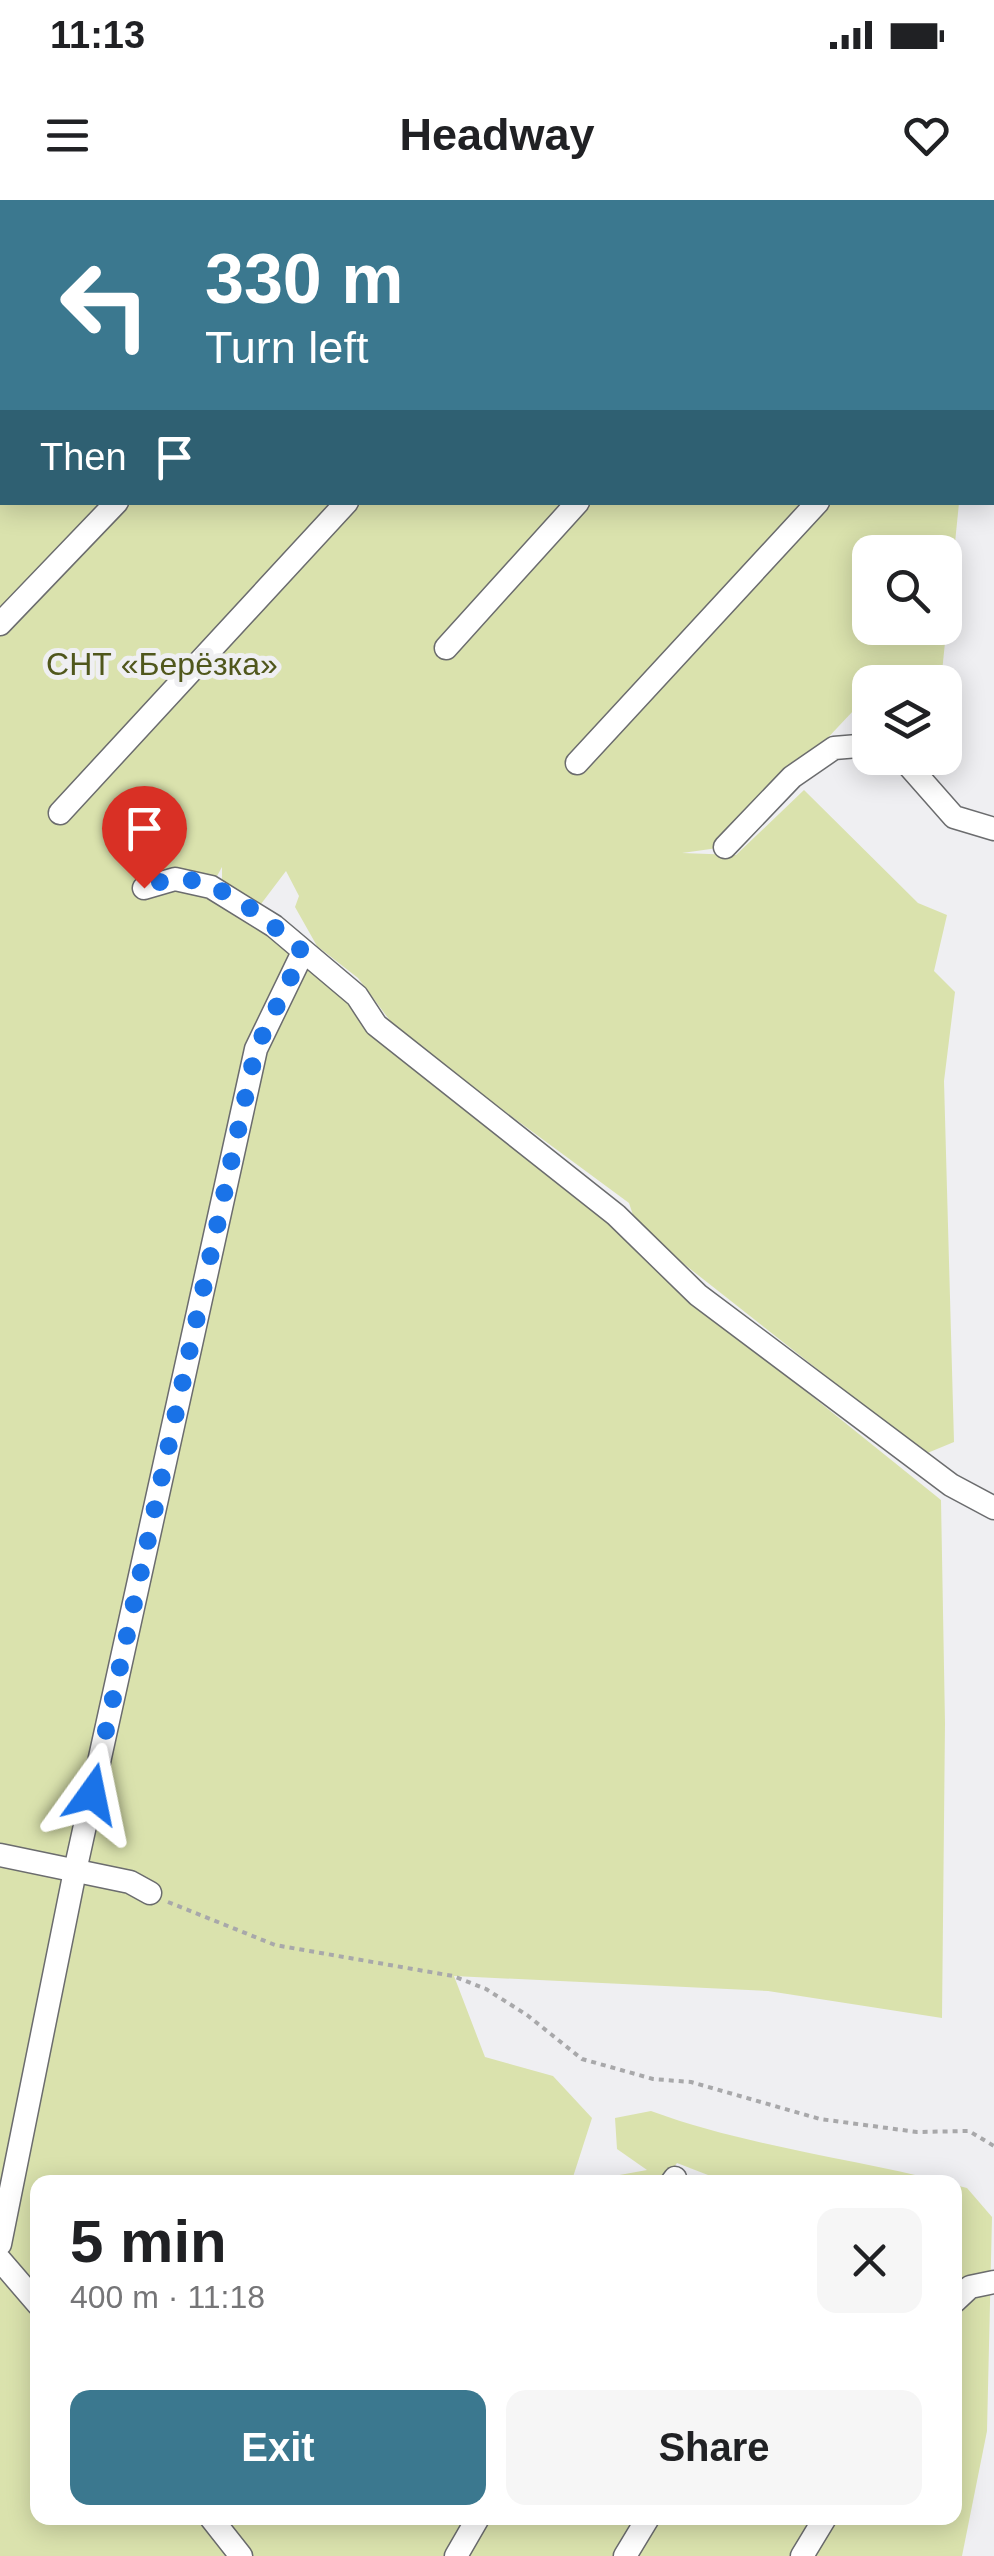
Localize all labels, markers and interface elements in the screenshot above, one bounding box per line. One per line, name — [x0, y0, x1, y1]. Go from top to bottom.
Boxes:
text: 11:13 — [50, 14, 145, 56]
icon: menu — [40, 108, 95, 163]
icon: heart — [899, 108, 954, 163]
text: Headway — [399, 109, 595, 160]
icon: left — [40, 240, 170, 370]
text: 330 m — [205, 240, 403, 318]
text: Turn left — [205, 322, 368, 373]
icon: arrive — [147, 430, 202, 485]
text: Then — [40, 436, 127, 478]
map controls — [852, 535, 962, 775]
button: search — [852, 535, 962, 645]
park label: СНТ «Берёзка» — [46, 646, 278, 682]
button: layers — [852, 665, 962, 775]
pin — [102, 786, 187, 889]
icon: arrive — [117, 801, 172, 856]
position arrow — [40, 1742, 144, 1846]
text: 5 min — [70, 2208, 227, 2275]
button: close — [817, 2208, 922, 2313]
text: 400 m · 11:18 — [70, 2279, 265, 2315]
button: Exit — [70, 2390, 486, 2505]
button: Share — [506, 2390, 922, 2505]

